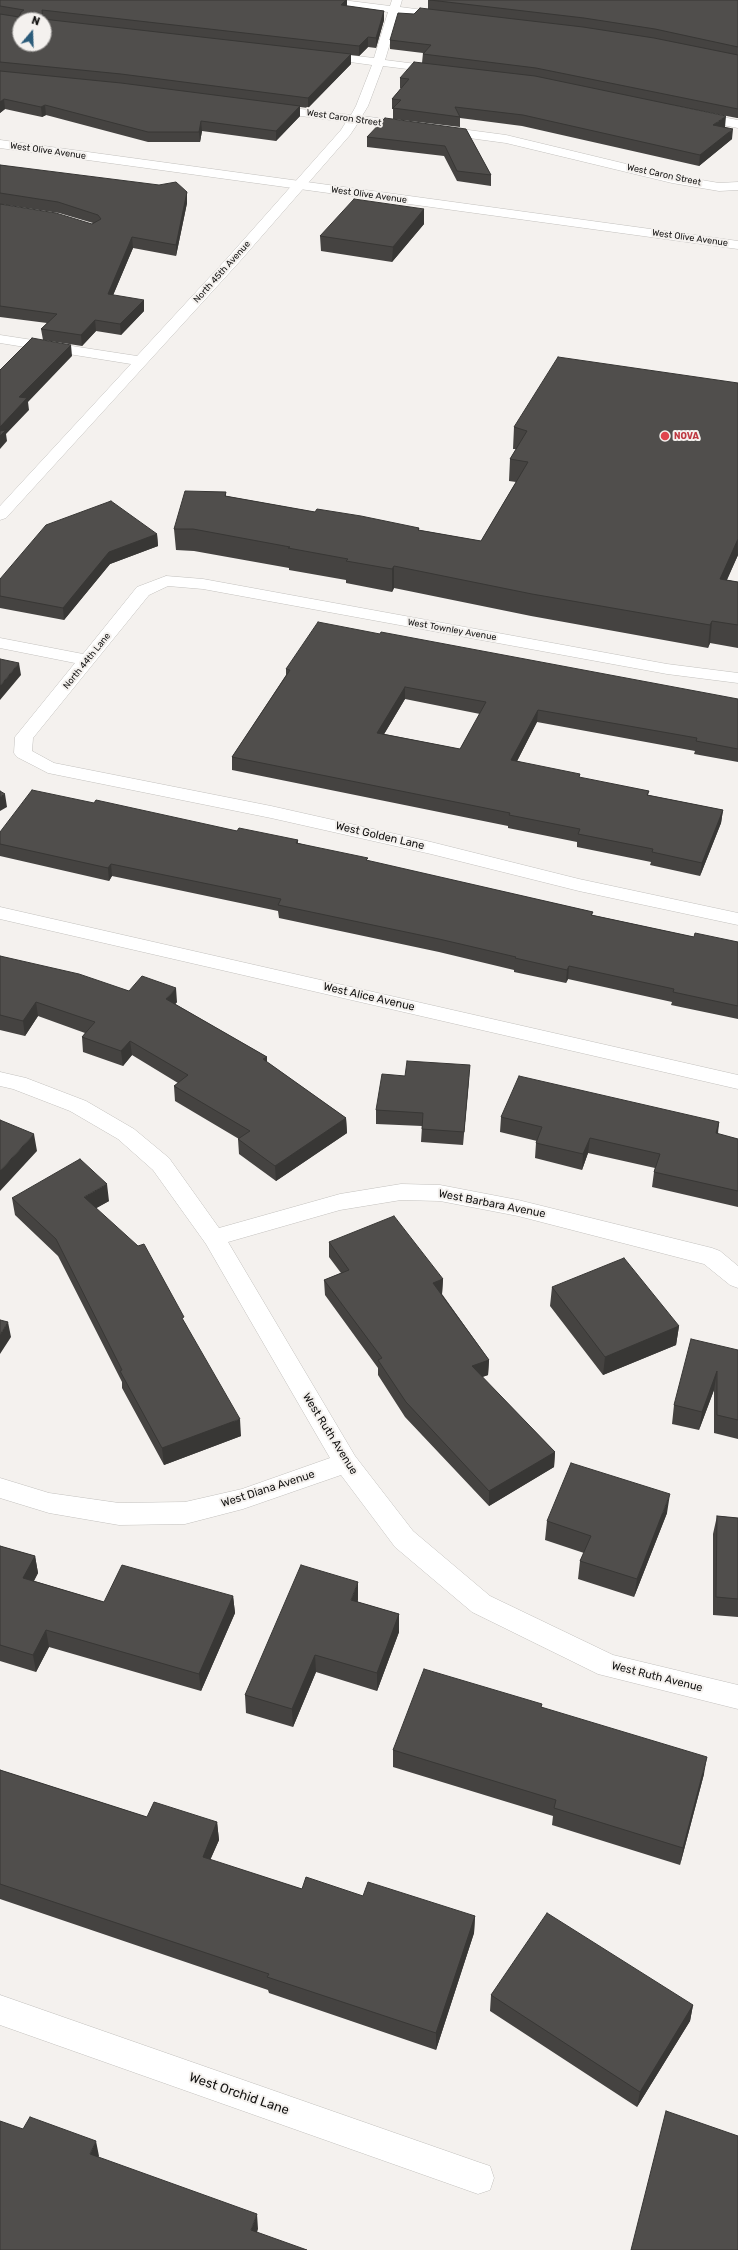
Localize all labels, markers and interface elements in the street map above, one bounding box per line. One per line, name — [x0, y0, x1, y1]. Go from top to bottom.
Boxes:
north arrow — [12, 12, 52, 52]
text: N — [30, 14, 42, 29]
street label: West Caron Street — [306, 107, 382, 129]
street label: West Olive Avenue — [9, 140, 87, 162]
street label: West Caron Street — [626, 162, 702, 188]
street label: West Olive Avenue — [330, 184, 408, 206]
street label: West Olive Avenue — [651, 227, 729, 249]
street label: North 45th Avenue — [191, 239, 253, 305]
marker: NOVA — [659, 430, 671, 442]
place label: NOVA — [674, 431, 699, 441]
street label: West Townley Avenue — [407, 617, 497, 643]
street label: North 44th Lane — [61, 631, 113, 691]
street label: West Golden Lane — [334, 819, 426, 853]
street label: West Alice Avenue — [322, 980, 416, 1014]
street label: West Barbara Avenue — [437, 1187, 547, 1221]
street label: West Ruth Avenue — [300, 1391, 360, 1477]
street label: West Diana Avenue — [220, 1468, 316, 1510]
street label: West Ruth Avenue — [610, 1659, 704, 1695]
street label: West Orchid Lane — [187, 2070, 291, 2118]

